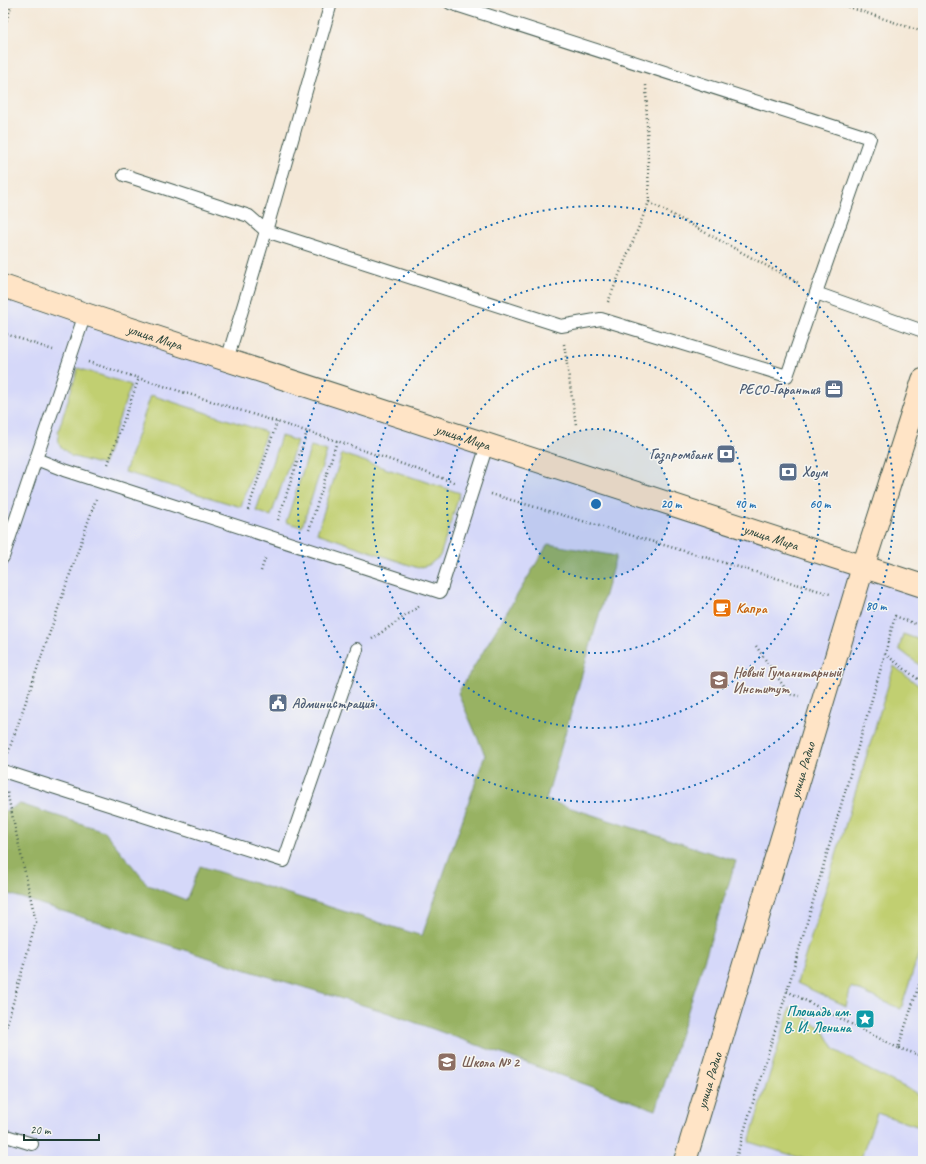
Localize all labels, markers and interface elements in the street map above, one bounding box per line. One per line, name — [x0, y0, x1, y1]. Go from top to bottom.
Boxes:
street label: улица Мира — [124, 320, 186, 354]
office icon: РЕСО-Гарантия — [823, 378, 845, 400]
place label: РЕСО-Гарантия — [739, 381, 821, 398]
street label: улица Мира — [433, 420, 494, 454]
bank icon: Газпромбанк — [715, 443, 737, 465]
place label: Газпромбанк — [650, 446, 713, 464]
bank icon: Хоум — [777, 461, 799, 483]
place label: Хоум — [802, 464, 829, 481]
text: 20 m — [661, 496, 682, 512]
text: 40 m — [735, 496, 756, 512]
text: 60 m — [810, 496, 832, 512]
centre of rings — [589, 497, 603, 511]
street label: улица Мира — [741, 520, 802, 554]
cafe icon: Капра — [711, 597, 733, 619]
text: 80 m — [866, 598, 887, 614]
place label: Капра — [736, 600, 768, 617]
place label: Новый Гуманитарный Институт — [733, 664, 842, 697]
school or university icon: Новый Гуманитарный Институт — [708, 669, 730, 691]
public building icon: Администрация — [267, 692, 289, 714]
place label: Администрация — [292, 695, 375, 712]
street label: улица Радио — [785, 739, 819, 801]
place label: Площадь им. В. И. Ленина — [784, 1003, 853, 1036]
place icon: Площадь им. В. И. Ленина — [854, 1008, 876, 1030]
street label: улица Радио — [692, 1049, 726, 1112]
school or university icon: Школа № 2 — [436, 1051, 458, 1073]
place label: Школа № 2 — [461, 1054, 521, 1071]
scale bar — [24, 1116, 99, 1142]
text: 20 m — [30, 1122, 52, 1138]

